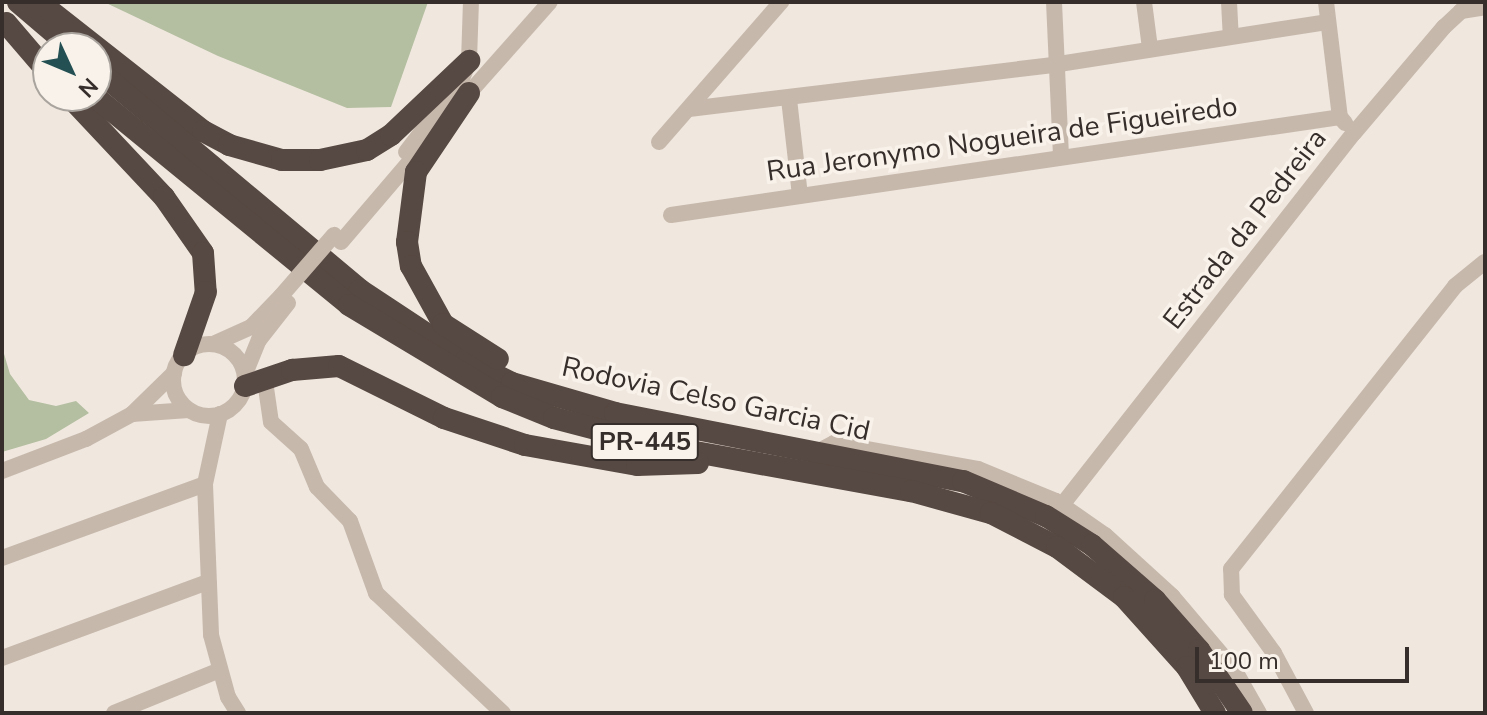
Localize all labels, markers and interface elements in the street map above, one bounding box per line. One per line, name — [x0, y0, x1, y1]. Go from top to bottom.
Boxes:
north arrow — [32, 32, 112, 112]
text: N — [71, 71, 104, 104]
street label: Rua Jeronymo Nogueira de Figueiredo — [765, 89, 1239, 189]
street label: Estrada da Pedreira — [1156, 122, 1334, 336]
street label: Rodovia Celso Garcia Cid — [559, 350, 873, 448]
road number: PR-445 — [589, 420, 701, 464]
scale bar — [1199, 631, 1413, 681]
text: 100 m — [1209, 645, 1279, 677]

